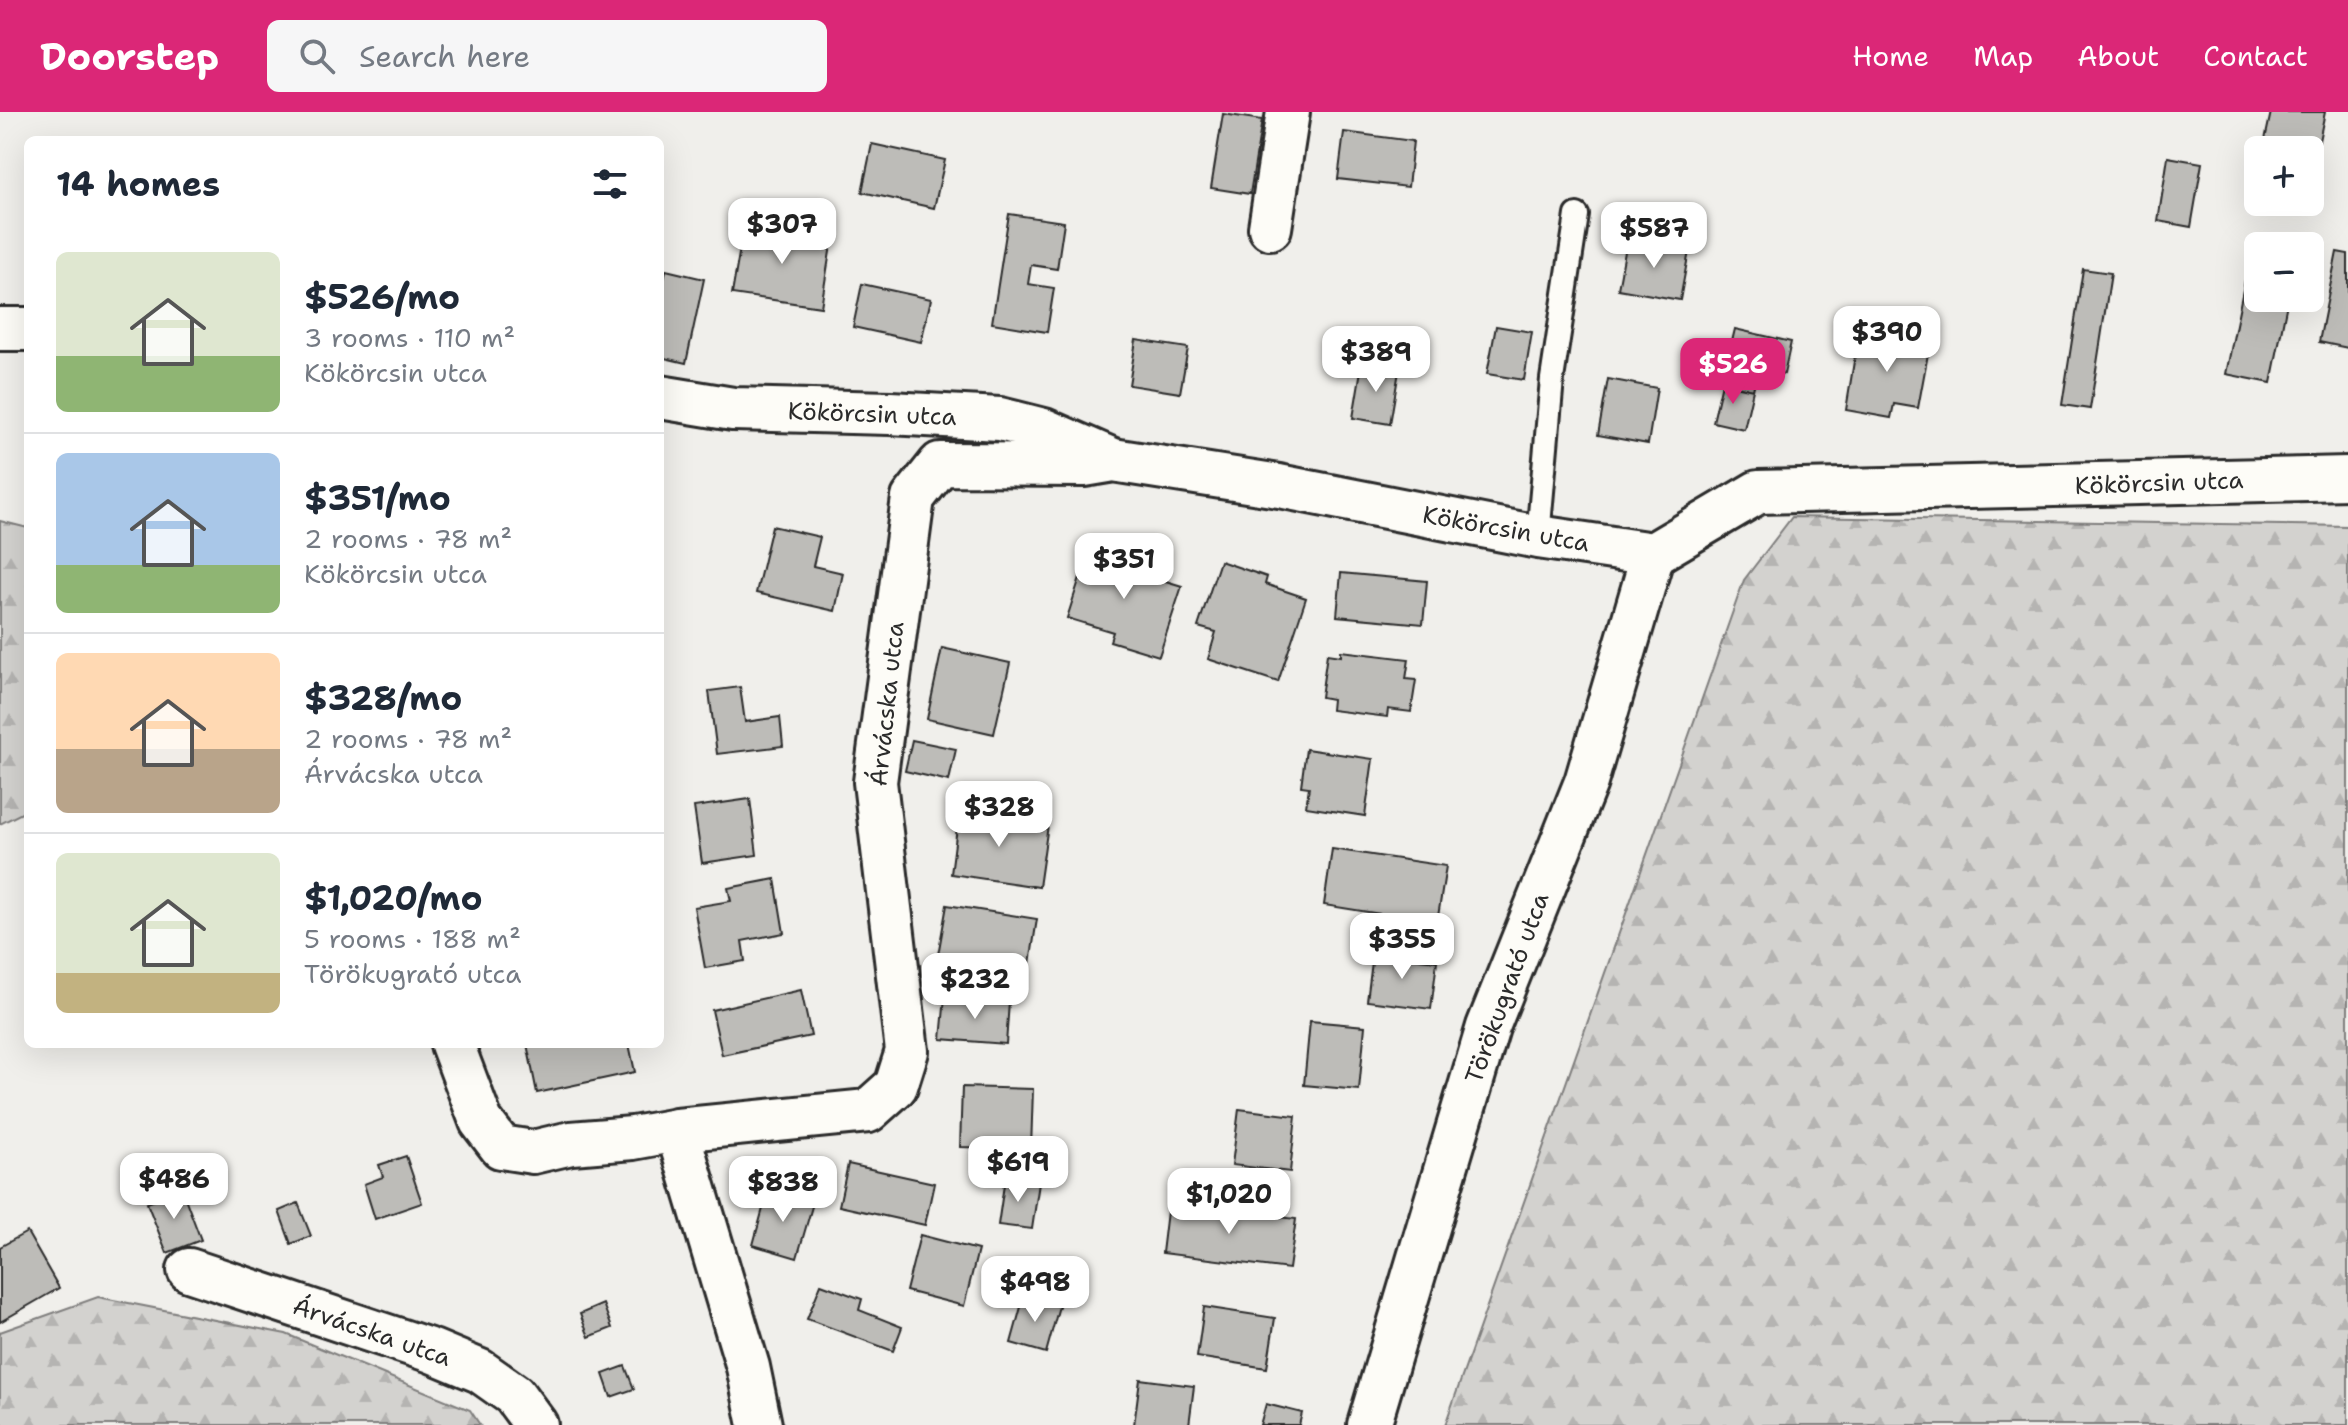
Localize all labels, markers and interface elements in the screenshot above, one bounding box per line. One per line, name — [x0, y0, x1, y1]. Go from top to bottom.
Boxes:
search box — [267, 20, 827, 92]
text: Doorstep — [40, 31, 219, 82]
icon: search — [295, 34, 339, 78]
text: Search here — [359, 36, 530, 77]
text: Home — [1852, 37, 1929, 75]
text: Map — [1973, 37, 2033, 75]
text: About — [2077, 37, 2159, 75]
text: Contact — [2203, 37, 2308, 75]
map controls — [2244, 136, 2324, 312]
button: + — [2244, 136, 2324, 216]
text: 14 homes — [56, 161, 220, 207]
icon: filters — [588, 162, 632, 206]
pin: $307 — [735, 198, 829, 266]
pin: $587 — [1607, 202, 1701, 270]
text: $307 — [746, 206, 818, 241]
text: $587 — [1619, 210, 1689, 245]
button: − — [2244, 232, 2324, 312]
text: $526/mo — [304, 274, 460, 320]
icon: home — [120, 284, 216, 380]
pin: $390 — [1840, 306, 1934, 374]
text: $390 — [1851, 314, 1923, 349]
text: 3 rooms · 110 m² — [304, 320, 515, 355]
pin: $389 — [1329, 326, 1423, 394]
text: $389 — [1340, 334, 1412, 369]
pin: $526 — [1686, 338, 1780, 406]
text: $526 — [1698, 346, 1768, 381]
text: Kökörcsin utca — [304, 355, 487, 390]
street label: Kökörcsin utca — [787, 395, 957, 433]
street label: Kökörcsin utca — [2074, 464, 2244, 502]
text: $351/mo — [304, 475, 451, 521]
icon: home — [120, 485, 216, 581]
street label: Kökörcsin utca — [1420, 499, 1592, 559]
text: 2 rooms · 78 m² — [304, 521, 512, 556]
pin: $351 — [1077, 533, 1171, 601]
text: $351 — [1093, 541, 1155, 576]
text: Kökörcsin utca — [304, 556, 487, 591]
street label: Árvácska utca — [862, 620, 912, 788]
text: $328/mo — [304, 675, 462, 721]
icon: home — [120, 685, 216, 781]
text: 2 rooms · 78 m² — [304, 721, 512, 756]
text: Árvácska utca — [304, 756, 483, 791]
pin: $328 — [952, 781, 1046, 849]
text: $328 — [963, 789, 1035, 824]
text: $1,020/mo — [304, 875, 483, 921]
icon: home — [120, 885, 216, 981]
street label: Törökugrató utca — [1458, 888, 1556, 1088]
pin: $355 — [1355, 913, 1449, 981]
text: 5 rooms · 188 m² — [304, 921, 521, 956]
text: $355 — [1368, 921, 1436, 956]
pin: $232 — [928, 953, 1022, 1021]
text: Törökugrató utca — [304, 956, 521, 991]
text: $232 — [940, 961, 1010, 996]
pin: $619 — [971, 1136, 1065, 1204]
text: $619 — [986, 1144, 1050, 1179]
pin: $486 — [127, 1153, 221, 1221]
pin: $838 — [736, 1156, 830, 1224]
text: $486 — [138, 1161, 210, 1196]
text: $838 — [747, 1164, 819, 1199]
pin: $1,020 — [1164, 1168, 1294, 1236]
text: $1,020 — [1185, 1176, 1273, 1211]
pin: $498 — [988, 1256, 1082, 1324]
text: $498 — [999, 1264, 1071, 1299]
street label: Árvácska utca — [289, 1290, 455, 1374]

